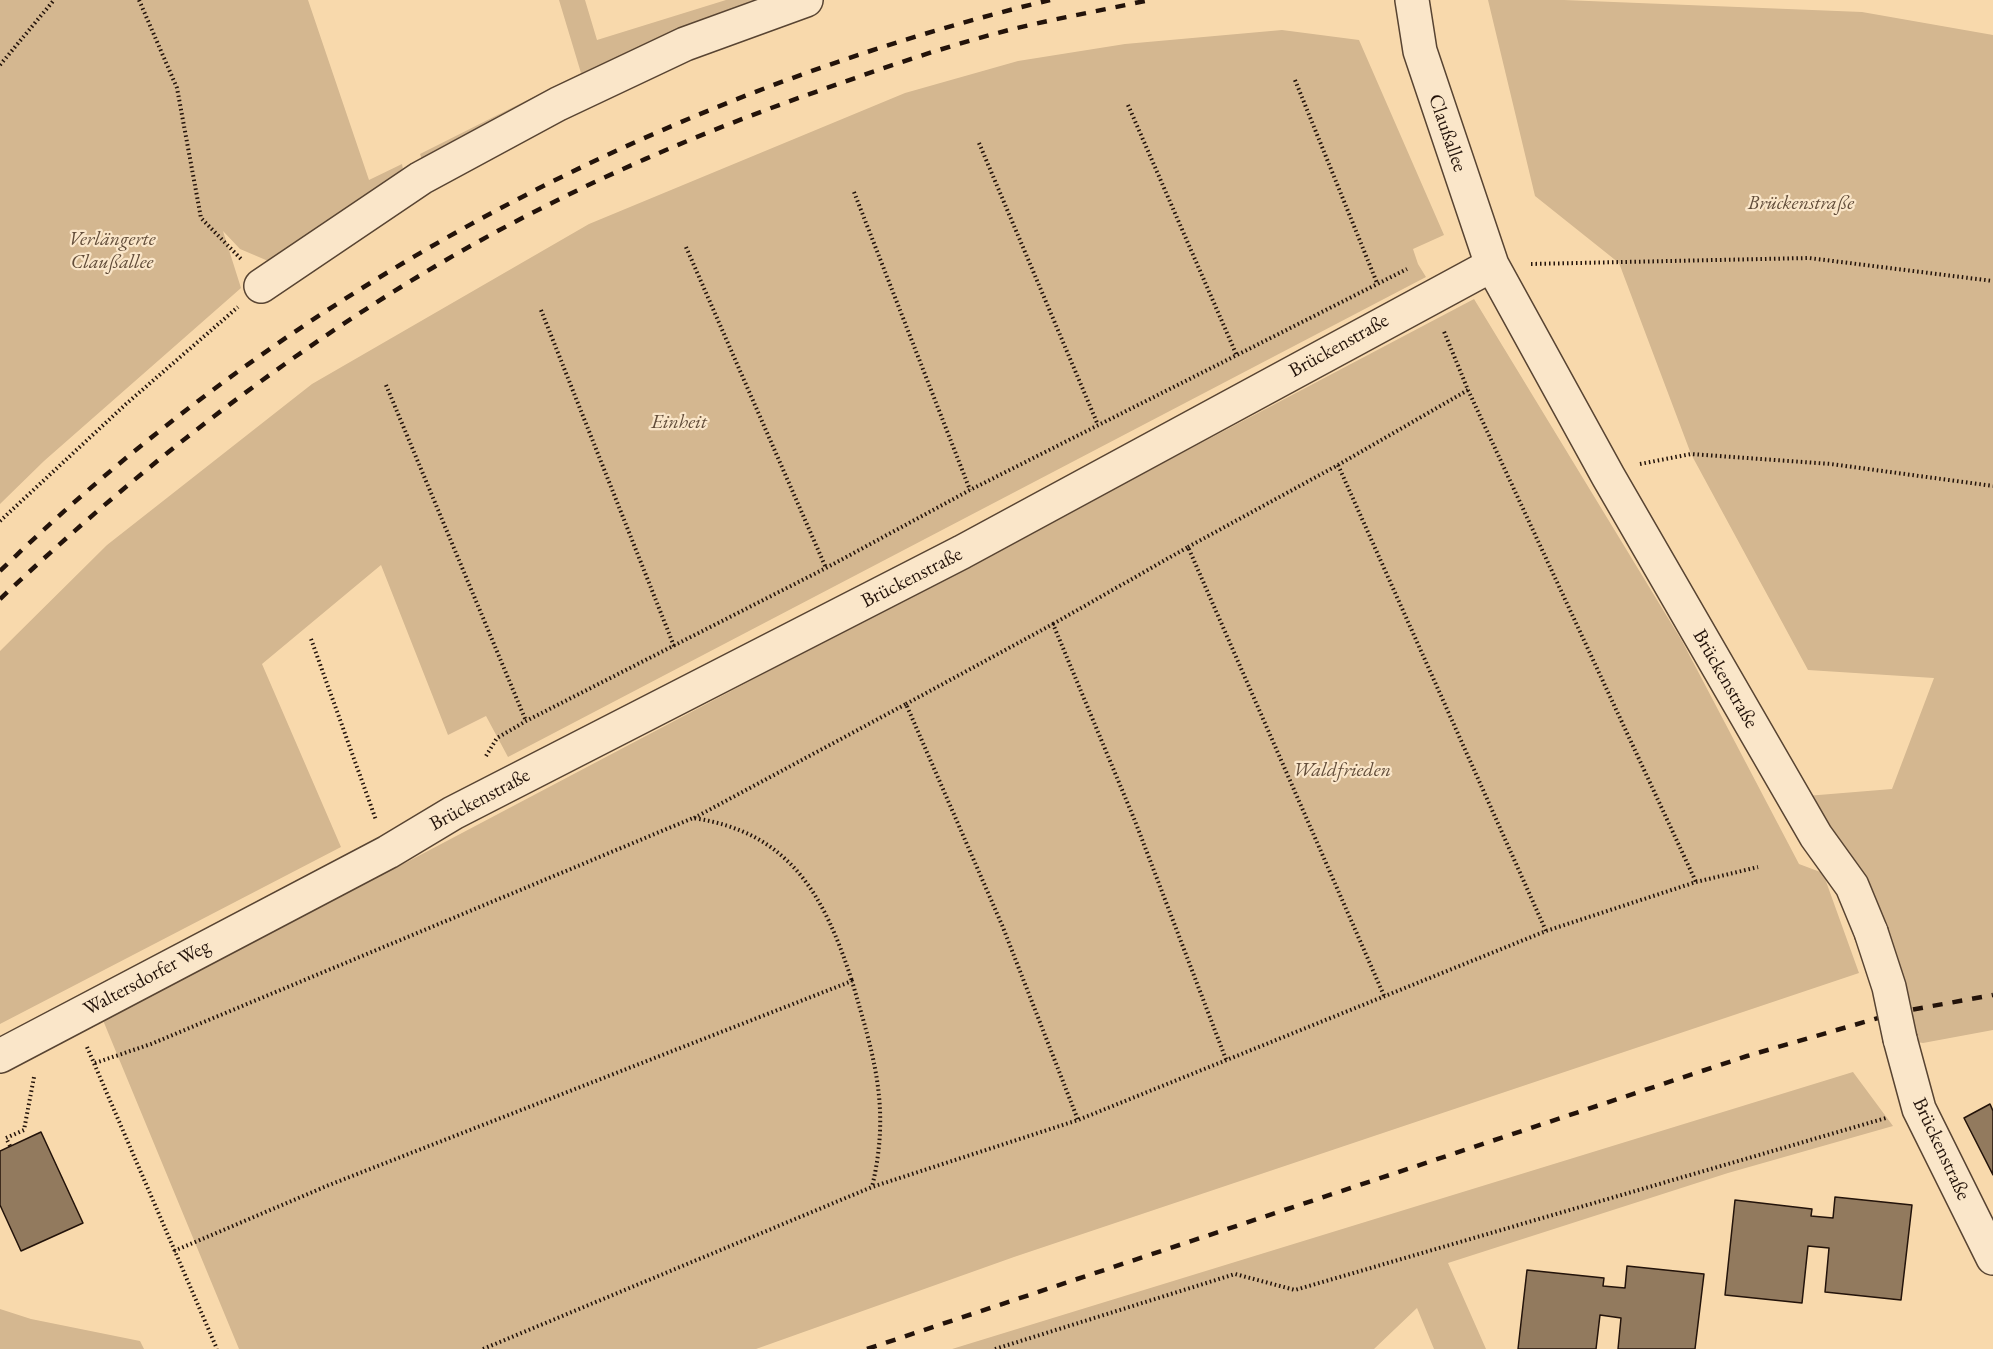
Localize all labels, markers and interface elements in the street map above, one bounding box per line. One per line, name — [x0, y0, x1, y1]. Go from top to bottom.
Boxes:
street label: Claußallee — [1423, 91, 1471, 175]
park label: Brückenstraße — [1748, 192, 1854, 216]
park label: Verlängerte Claußallee — [69, 228, 155, 275]
street label: Brückenstraße — [1285, 309, 1393, 383]
park label: Einheit — [651, 411, 707, 435]
street label: Brückenstraße — [857, 542, 967, 614]
street label: Brückenstraße — [1687, 625, 1763, 733]
park label: Waldfrieden — [1293, 759, 1391, 783]
street label: Brückenstraße — [426, 764, 534, 836]
street label: Waltersdorfer Weg — [79, 934, 215, 1022]
street label: Brückenstraße — [1907, 1094, 1975, 1204]

